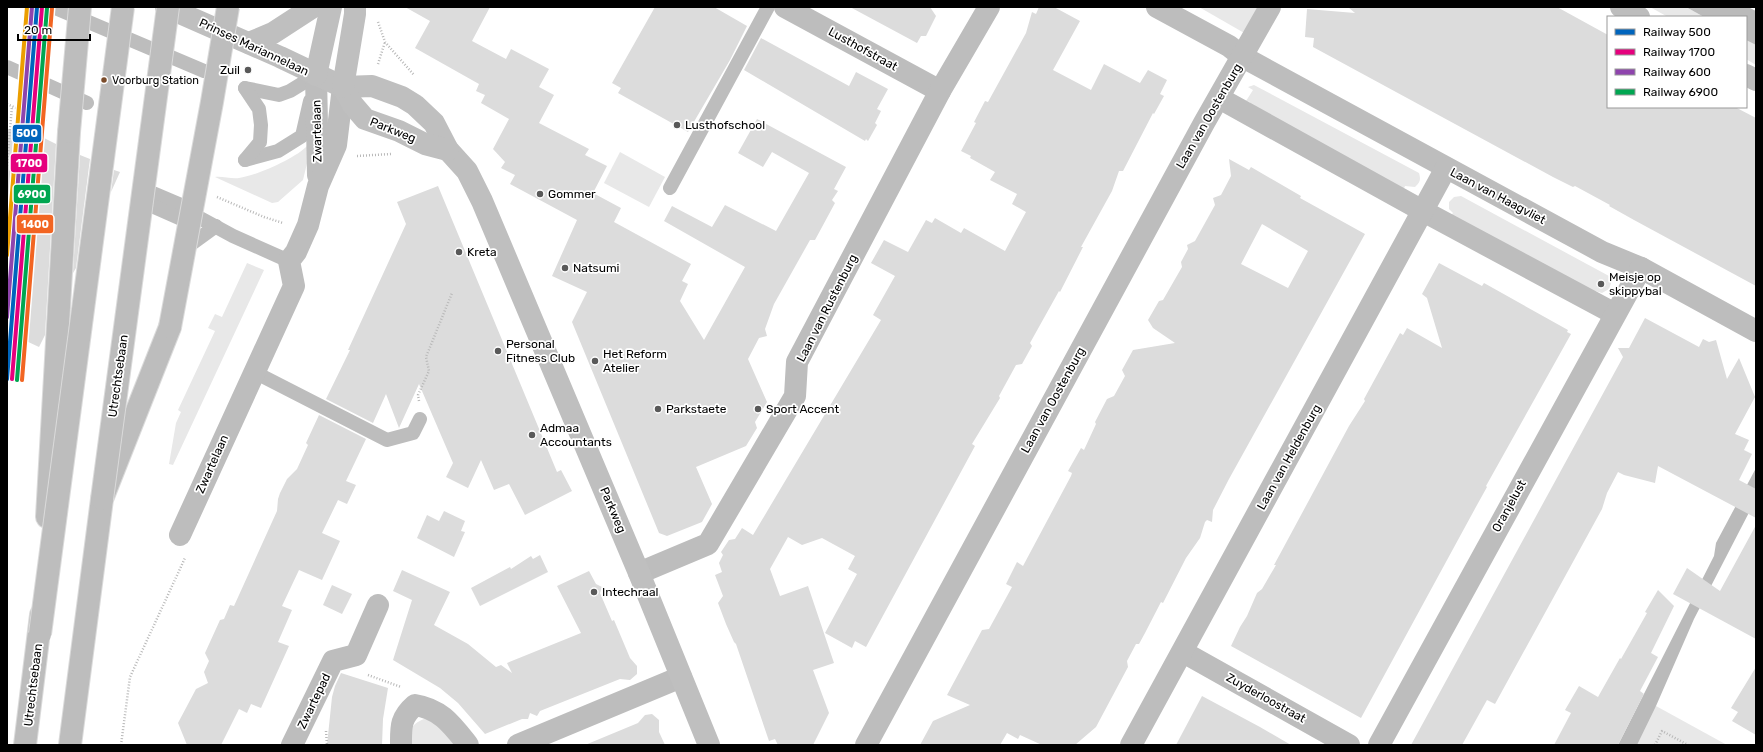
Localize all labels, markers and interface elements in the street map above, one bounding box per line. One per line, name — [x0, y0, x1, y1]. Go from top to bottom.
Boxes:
street label: Prinses Mariannelaan — [197, 15, 311, 79]
scale bar — [18, 16, 90, 42]
legend — [1607, 16, 1747, 108]
text: 20 m — [24, 23, 52, 37]
street label: Lusthofstraat — [826, 24, 900, 74]
text: Railway 500 — [1643, 25, 1711, 39]
text: Railway 1700 — [1643, 45, 1715, 59]
street label: Laan van Oostenburg — [1173, 61, 1245, 171]
place label: Zuil — [220, 63, 240, 77]
marker: Zuil — [243, 65, 253, 75]
text: Railway 600 — [1643, 65, 1711, 79]
place label: Voorburg Station — [112, 74, 199, 87]
marker: Voorburg Station — [99, 75, 109, 85]
text: Railway 6900 — [1643, 85, 1718, 99]
street label: Zwartelaan — [309, 100, 325, 162]
street label: Parkweg — [368, 114, 418, 146]
place label: Lusthofschool — [685, 118, 765, 132]
marker: Lusthofschool — [672, 120, 682, 130]
line badge: 500 — [12, 124, 42, 143]
text: 500 — [16, 127, 38, 140]
line badge: 1700 — [10, 153, 48, 173]
text: 1700 — [16, 157, 42, 170]
street label: Laan van Haagvliet — [1448, 165, 1548, 227]
line badge: 6900 — [13, 184, 51, 204]
place label: Gommer — [548, 187, 596, 201]
text: 6900 — [17, 188, 47, 201]
marker: Gommer — [535, 189, 545, 199]
line badge: 1400 — [16, 214, 54, 234]
text: 1400 — [21, 218, 49, 231]
place label: Kreta — [467, 245, 497, 259]
marker: Kreta — [454, 247, 464, 257]
street label: Laan van Rustenburg — [794, 252, 860, 364]
place label: Natsumi — [573, 261, 620, 275]
marker: Natsumi — [560, 263, 570, 273]
place label: Meisje op skippybal — [1609, 270, 1662, 298]
marker: Meisje op skippybal — [1596, 279, 1606, 289]
street label: Utrechtsebaan — [105, 334, 131, 418]
place label: Personal Fitness Club — [506, 337, 575, 365]
street label: Laan van Oostenburg — [1018, 345, 1088, 455]
marker: Personal Fitness Club — [493, 346, 503, 356]
place label: Het Reform Atelier — [603, 347, 667, 375]
marker: Het Reform Atelier — [590, 356, 600, 366]
place label: Parkstaete — [666, 402, 727, 416]
place label: Sport Accent — [766, 402, 839, 416]
street label: Laan van Heldenburg — [1254, 402, 1324, 512]
marker: Parkstaete — [653, 404, 663, 414]
marker: Sport Accent — [753, 404, 763, 414]
place label: Admaa Accountants — [540, 421, 612, 449]
marker: Admaa Accountants — [527, 430, 537, 440]
street label: Zwartelaan — [193, 433, 231, 495]
street label: Oranjelust — [1489, 477, 1529, 534]
street label: Parkweg — [597, 485, 629, 535]
place label: Intechraal — [602, 585, 659, 599]
marker: Intechraal — [589, 587, 599, 597]
street label: Utrechtsebaan — [21, 643, 45, 727]
street label: Zuyderloostraat — [1224, 670, 1309, 726]
street label: Zwartepad — [295, 671, 333, 731]

